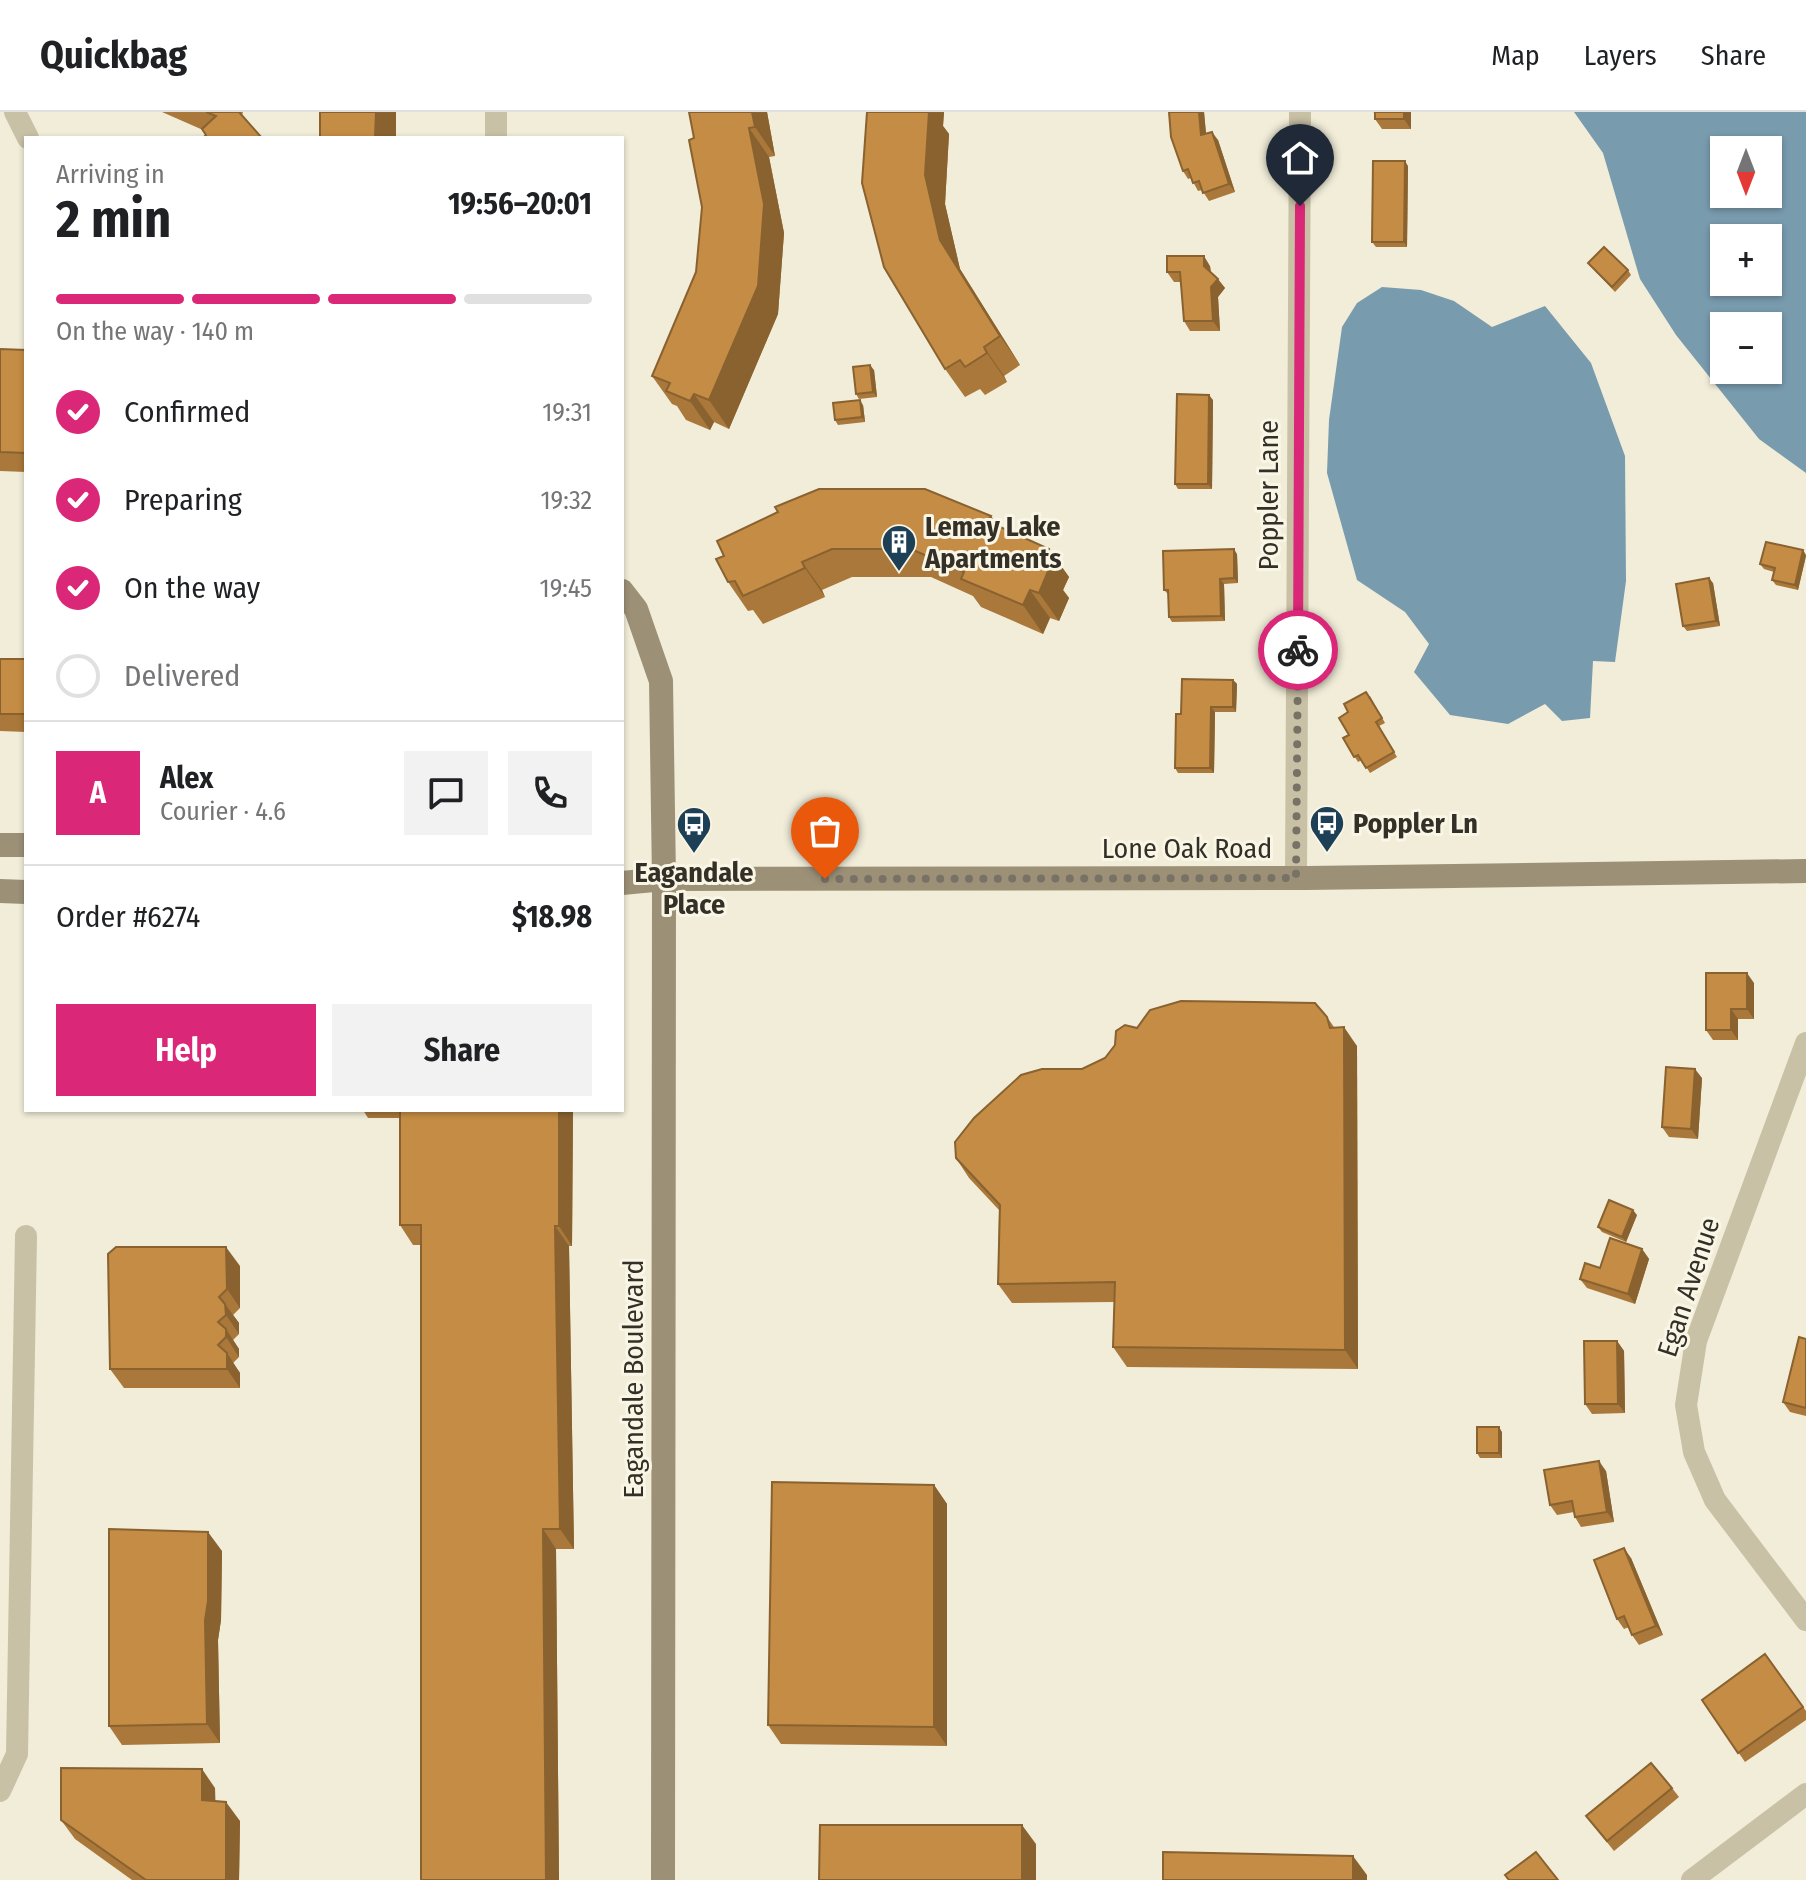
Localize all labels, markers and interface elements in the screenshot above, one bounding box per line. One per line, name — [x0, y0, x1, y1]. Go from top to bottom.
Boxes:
text: Quickbag — [40, 32, 187, 78]
text: Map — [1491, 39, 1540, 72]
text: Layers — [1584, 39, 1657, 72]
text: Share — [1701, 39, 1766, 72]
pin — [1266, 124, 1334, 206]
icon: home — [1278, 136, 1322, 180]
north arrow — [1710, 136, 1782, 208]
map controls — [1710, 136, 1782, 384]
text: Arriving in — [56, 159, 165, 190]
text: 19:56–20:01 — [448, 186, 592, 222]
text: 2 min — [56, 188, 171, 251]
button: + — [1710, 224, 1782, 296]
button: − — [1710, 312, 1782, 384]
text: On the way · 140 m — [56, 316, 254, 347]
icon: check — [56, 390, 100, 434]
text: Confirmed — [124, 394, 250, 430]
text: 19:31 — [542, 397, 592, 428]
street label: Poppler Lane — [1252, 420, 1285, 570]
icon: check — [56, 478, 100, 522]
text: Preparing — [124, 482, 242, 518]
text: 19:32 — [540, 485, 592, 516]
place label: Lemay Lake Apartments — [924, 510, 1062, 575]
building icon: Lemay Lake Apartments — [880, 523, 918, 573]
icon: check — [56, 566, 100, 610]
text: On the way — [124, 570, 260, 606]
text: 19:45 — [540, 573, 592, 604]
courier — [1258, 610, 1338, 690]
icon: bike — [1276, 628, 1320, 672]
text: Delivered — [124, 658, 240, 694]
button: chat — [404, 751, 488, 835]
button: phone — [508, 751, 592, 835]
text: Alex — [160, 760, 213, 796]
text: A — [90, 775, 106, 811]
text: Courier · 4.6 — [160, 796, 286, 827]
pin — [791, 797, 859, 879]
bus stop icon: Poppler Ln — [1308, 804, 1346, 854]
bus stop icon: Eagandale Place — [675, 805, 713, 855]
place label: Poppler Ln — [1353, 807, 1478, 840]
icon: bag — [803, 809, 847, 853]
street label: Lone Oak Road — [1102, 832, 1272, 865]
place label: Eagandale Place — [634, 856, 754, 921]
text: Order #6274 — [56, 899, 200, 935]
text: $18.98 — [512, 899, 592, 935]
button: Help — [56, 1004, 316, 1096]
button: Share — [332, 1004, 592, 1096]
street label: Egan Avenue — [1650, 1213, 1726, 1361]
street label: Eagandale Boulevard — [617, 1260, 650, 1498]

